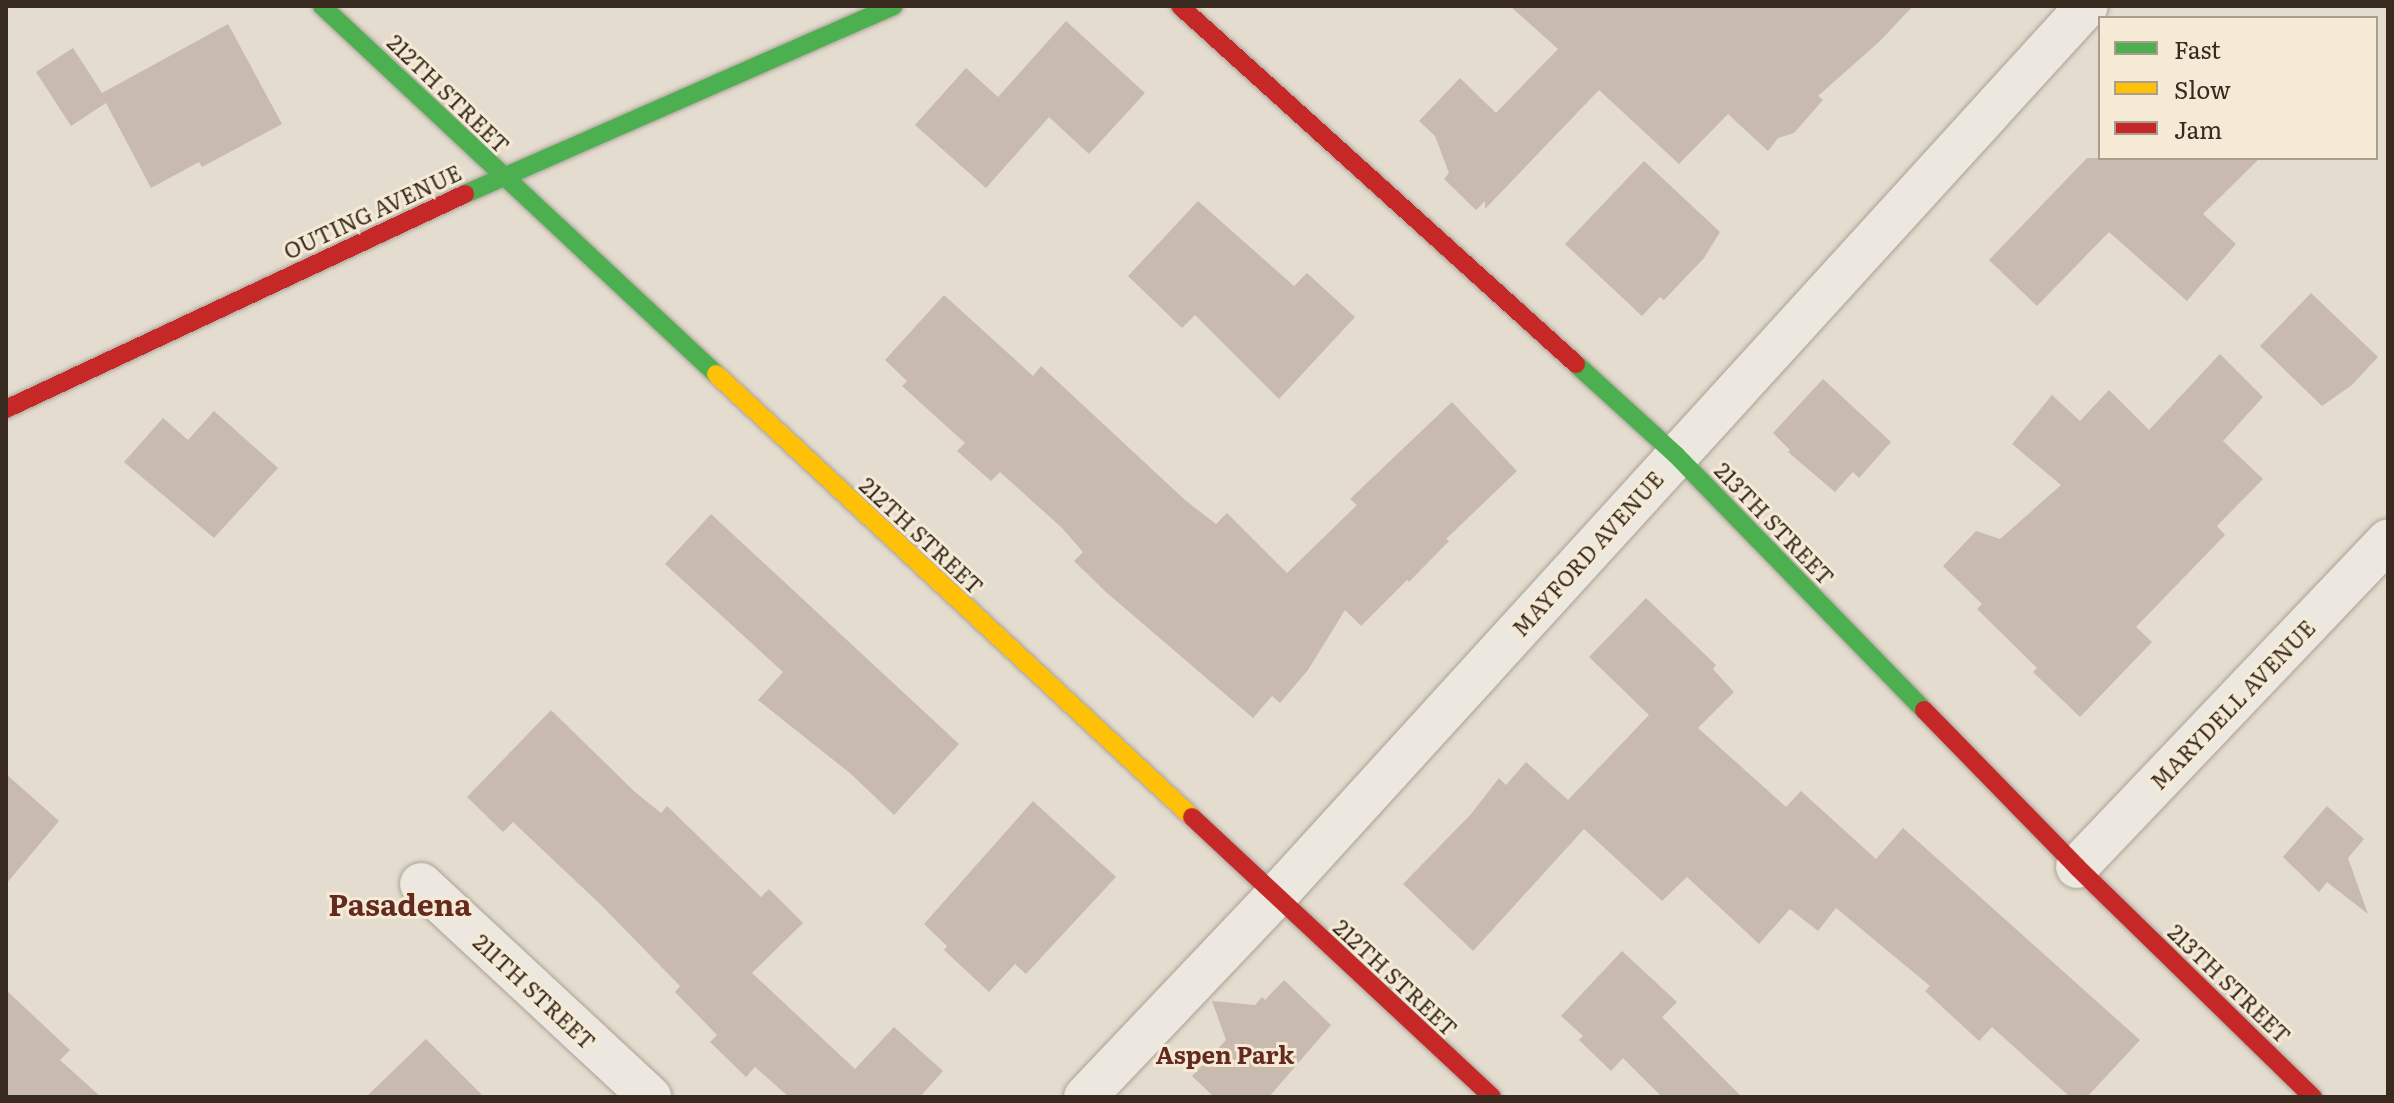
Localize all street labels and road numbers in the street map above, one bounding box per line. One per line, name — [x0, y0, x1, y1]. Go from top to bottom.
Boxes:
street label: 212TH STREET — [383, 28, 515, 158]
street label: OUTING AVENUE — [279, 158, 465, 264]
street label: 213TH STREET — [1710, 456, 1840, 590]
street label: MAYFORD AVENUE — [1506, 465, 1668, 641]
street label: 212TH STREET — [855, 471, 989, 599]
street label: MARYDELL AVENUE — [2144, 614, 2320, 794]
street label: 212TH STREET — [1329, 913, 1463, 1041]
street label: 213TH STREET — [2163, 918, 2297, 1048]
street label: 211TH STREET — [469, 928, 601, 1054]

